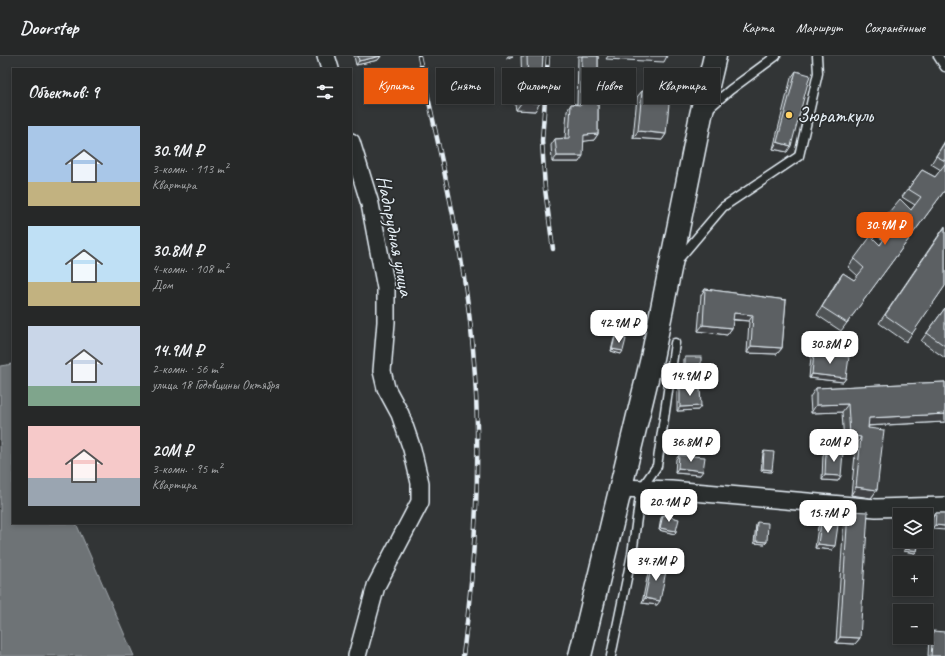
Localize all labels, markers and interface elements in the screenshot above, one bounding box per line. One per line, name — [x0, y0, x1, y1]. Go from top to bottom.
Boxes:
text: Doorstep — [20, 16, 78, 40]
text: Карта — [742, 19, 774, 36]
text: Маршрут — [796, 19, 842, 36]
text: Сохранённые — [864, 19, 925, 36]
chip: Купить — [364, 68, 428, 104]
chip: Снять — [436, 68, 494, 104]
chip: Фильтры — [502, 68, 574, 104]
chip: Новое — [582, 68, 636, 104]
chip: Квартира — [644, 68, 720, 104]
icon: filters — [314, 81, 336, 103]
text: Объектов: 9 — [28, 82, 99, 103]
place label: Зюраткуль — [797, 103, 874, 128]
marker: Зюраткуль — [784, 110, 794, 120]
text: 30.9M ₽ — [152, 140, 203, 161]
icon: home — [60, 142, 108, 190]
text: 3-комн. · 113 m² — [152, 161, 228, 177]
street label: Надпрудная улица — [371, 173, 419, 300]
text: Квартира — [152, 177, 196, 193]
pin: 30.9M ₽ — [848, 212, 922, 246]
text: 30.9M ₽ — [865, 217, 905, 233]
text: 30.8M ₽ — [152, 240, 204, 261]
icon: home — [60, 242, 108, 290]
text: 4-комн. · 108 m² — [152, 261, 228, 277]
text: Дом — [152, 277, 173, 293]
pin: 42.9M ₽ — [582, 310, 656, 344]
text: 42.9M ₽ — [599, 315, 639, 331]
pin: 30.8M ₽ — [793, 331, 867, 365]
text: 30.8M ₽ — [810, 336, 850, 352]
text: 14.9M ₽ — [152, 340, 203, 361]
icon: home — [60, 342, 108, 390]
text: 2-комн. · 56 m² — [152, 361, 222, 377]
pin: 14.9M ₽ — [653, 363, 727, 397]
text: 14.9M ₽ — [670, 368, 710, 384]
text: улица 18 Годовщины Октября — [152, 377, 279, 393]
pin: 36.8M ₽ — [654, 429, 728, 463]
pin: 20M ₽ — [806, 429, 862, 463]
text: 36.8M ₽ — [671, 434, 711, 450]
text: 20M ₽ — [818, 434, 850, 450]
text: 20M ₽ — [152, 440, 193, 461]
icon: home — [60, 442, 108, 490]
text: 3-комн. · 95 m² — [152, 461, 222, 477]
text: Квартира — [152, 477, 196, 493]
pin: 20.1M ₽ — [632, 489, 706, 523]
text: 20.1M ₽ — [649, 494, 689, 510]
pin: 15.7M ₽ — [791, 500, 865, 534]
text: 15.7M ₽ — [808, 505, 848, 521]
map controls — [893, 508, 933, 644]
button: layers — [893, 508, 933, 548]
pin: 34.7M ₽ — [619, 548, 693, 582]
text: 34.7M ₽ — [636, 553, 676, 569]
button: + — [893, 556, 933, 596]
button: − — [893, 604, 933, 644]

